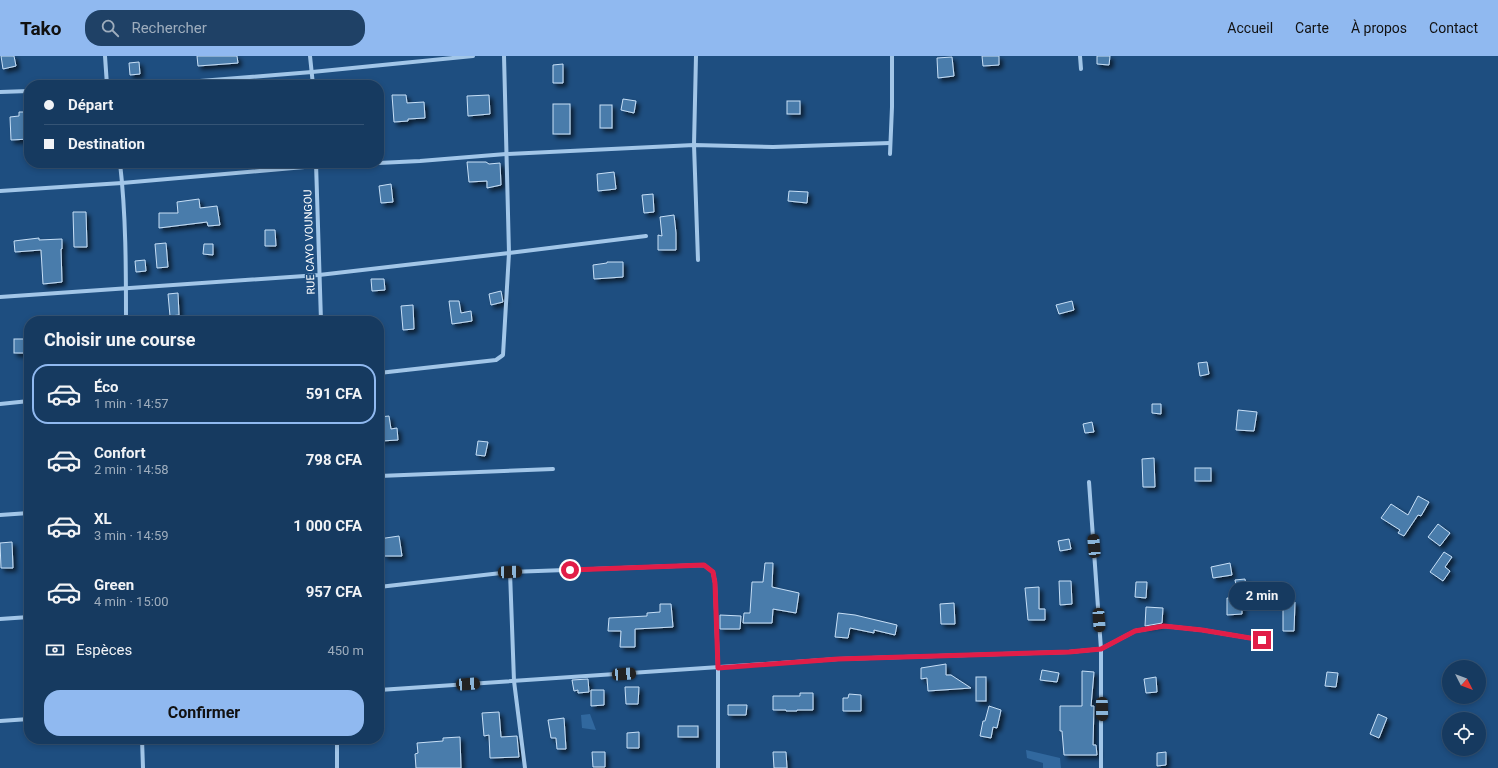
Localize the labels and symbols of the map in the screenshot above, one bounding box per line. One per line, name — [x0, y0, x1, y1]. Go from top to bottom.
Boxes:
street label: RUE CAYO VOUNGOU — [301, 189, 318, 295]
car — [1087, 534, 1101, 558]
route start — [561, 561, 579, 579]
car — [498, 566, 522, 578]
callout: 2 min — [1229, 582, 1295, 610]
car — [1092, 608, 1106, 632]
route end — [1253, 631, 1271, 649]
north arrow — [1442, 660, 1486, 704]
car — [612, 667, 636, 681]
car — [456, 677, 480, 691]
car — [1096, 697, 1108, 721]

